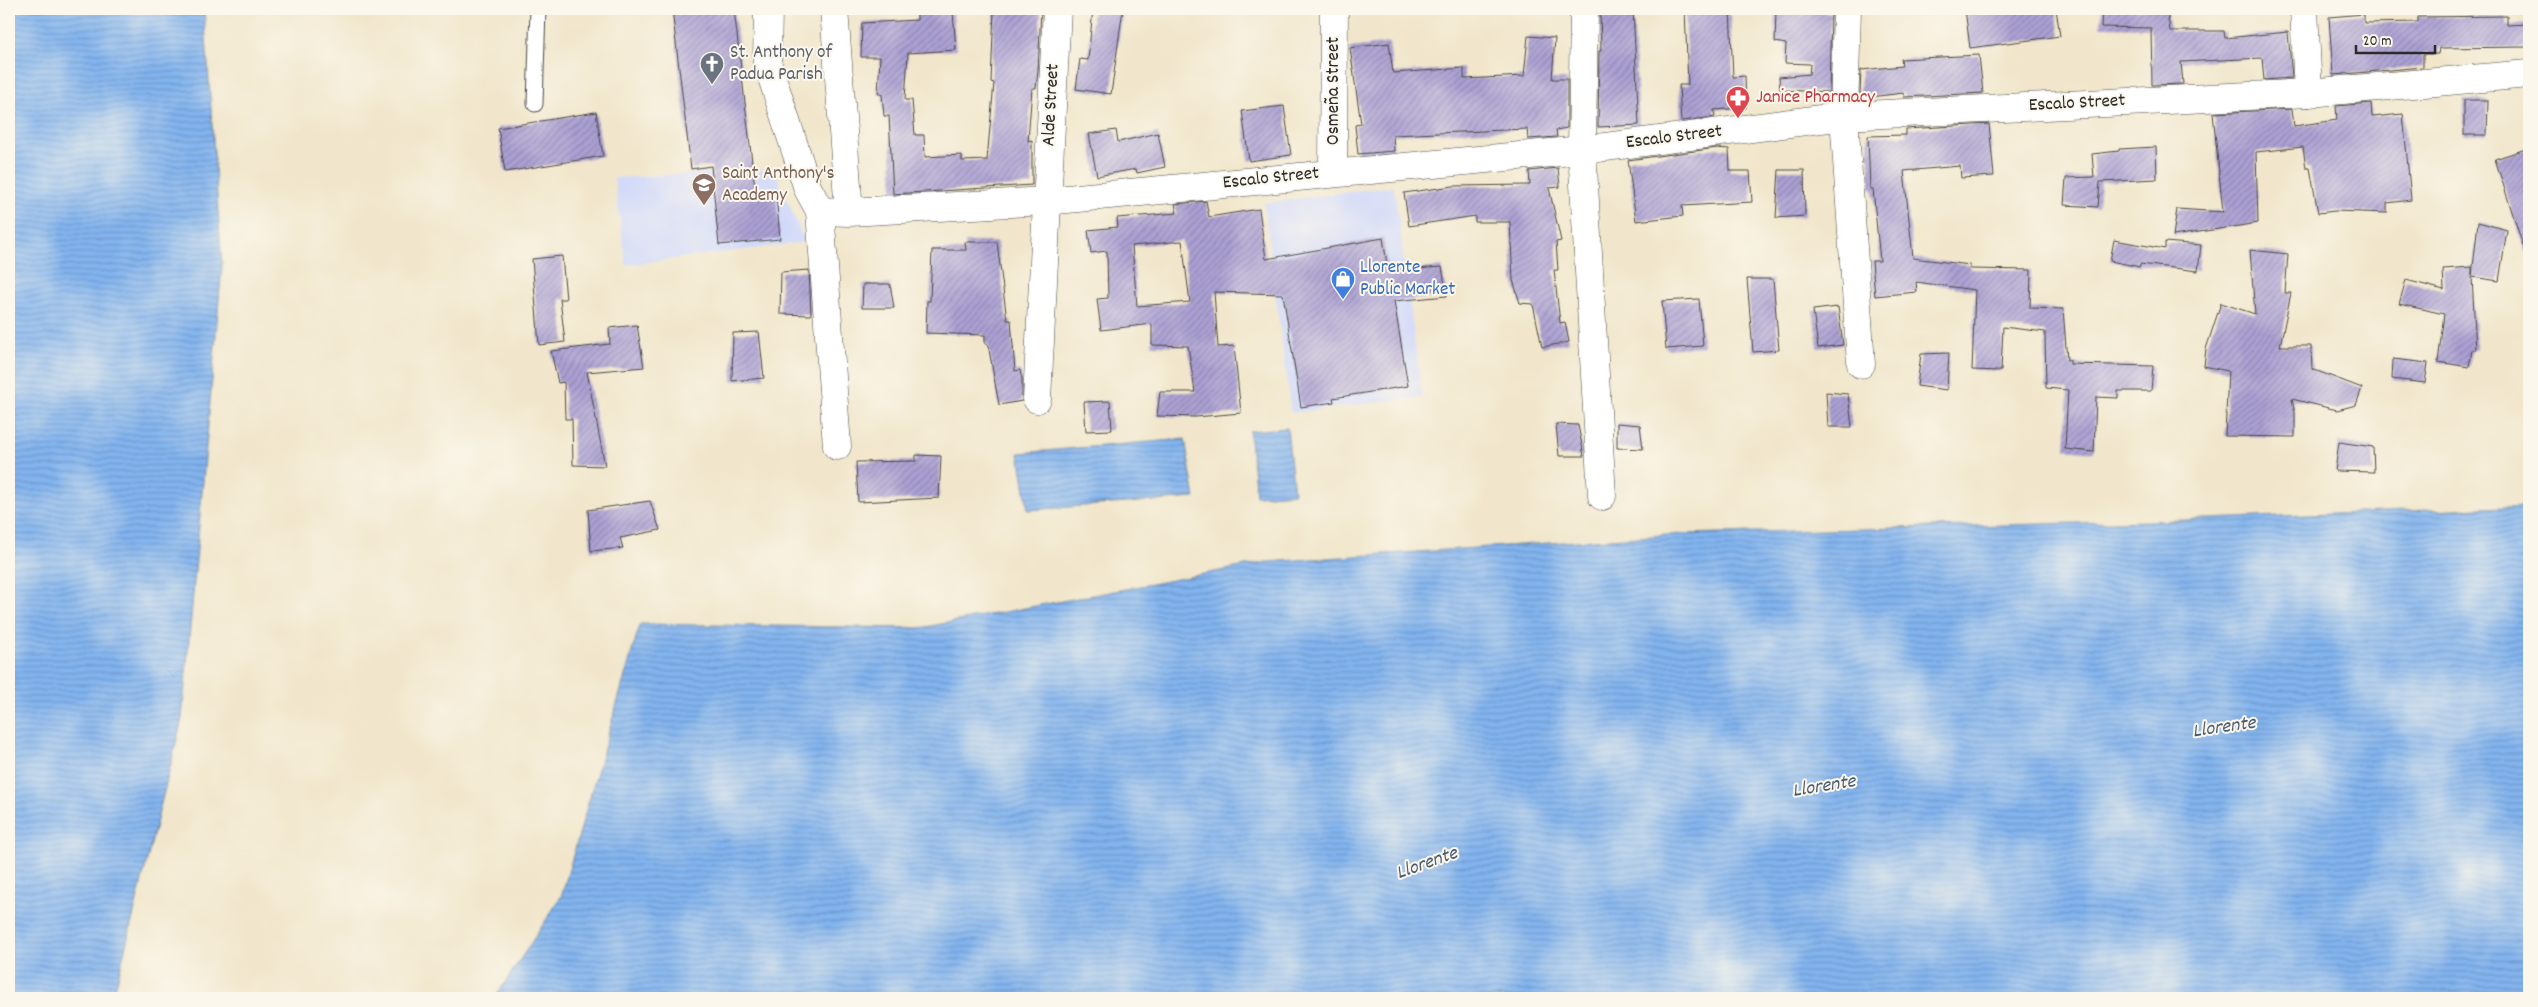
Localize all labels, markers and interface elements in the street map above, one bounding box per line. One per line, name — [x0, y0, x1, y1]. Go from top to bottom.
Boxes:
scale bar — [2356, 22, 2434, 54]
text: 20 m — [2363, 31, 2391, 53]
street label: Osmeña Street — [1321, 37, 1348, 145]
place label: St. Anthony of Padua Parish — [730, 40, 833, 89]
church icon: St. Anthony of Padua Parish — [699, 51, 725, 85]
street label: Alde Street — [1036, 63, 1068, 147]
pharmacy icon: Janice Pharmacy — [1725, 85, 1751, 119]
place label: Janice Pharmacy — [1756, 85, 1875, 112]
street label: Escalo Street — [2028, 88, 2126, 120]
street label: Escalo Street — [1624, 119, 1724, 157]
place label: Saint Anthony's Academy — [722, 161, 834, 210]
street label: Escalo Street — [1222, 161, 1320, 197]
school or university icon: Saint Anthony's Academy — [691, 172, 717, 206]
place label: Llorente Public Market — [1360, 255, 1455, 304]
shop icon: Llorente Public Market — [1330, 266, 1356, 300]
water label: Llorente — [2191, 710, 2259, 746]
water label: Llorente — [1790, 768, 1859, 806]
water label: Llorente — [1392, 840, 1463, 888]

